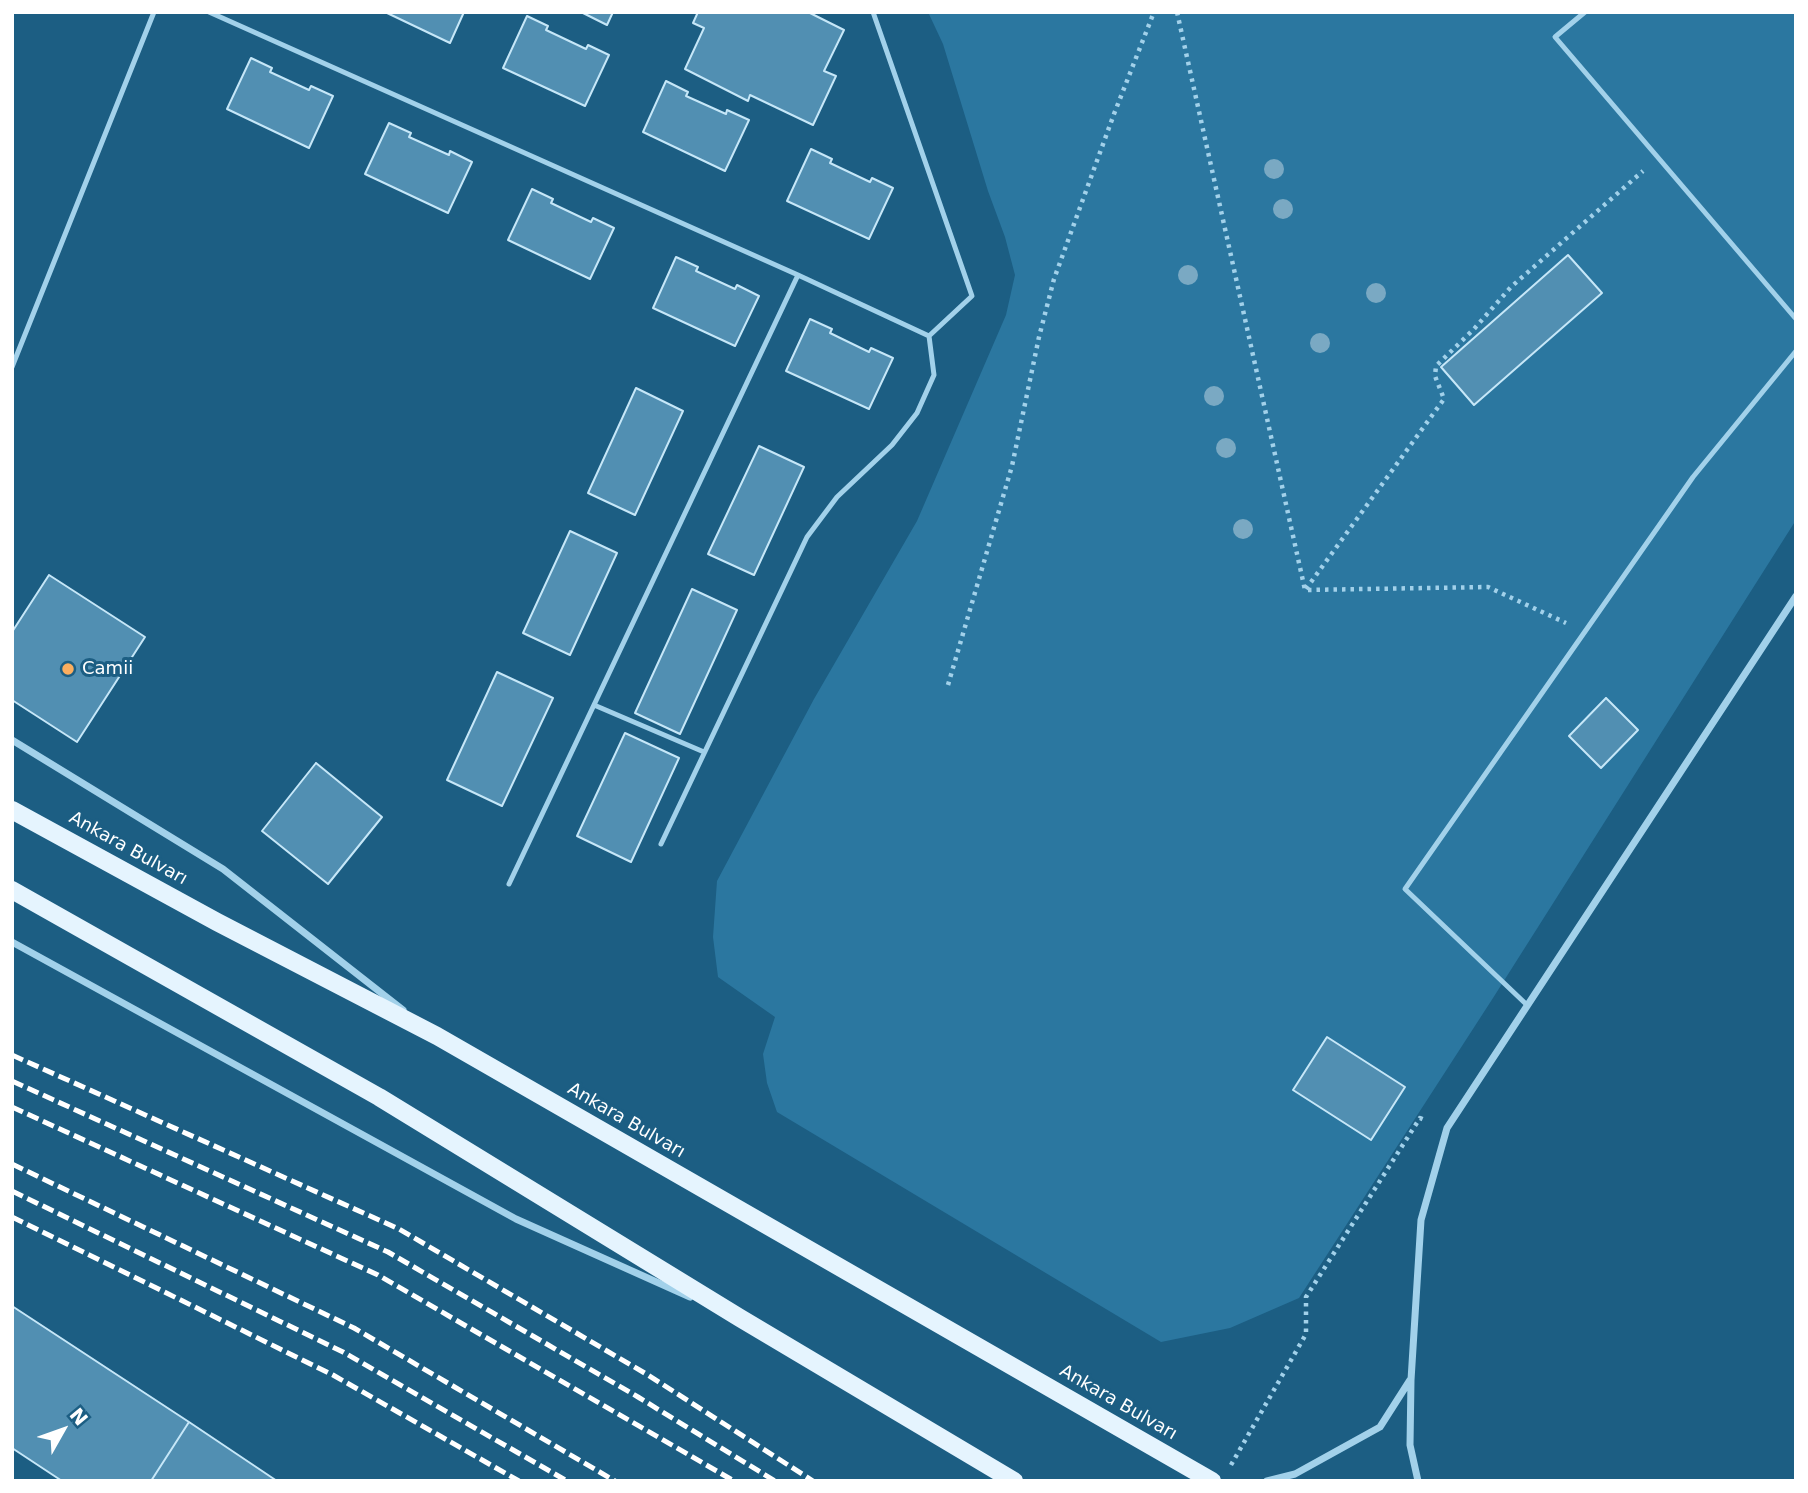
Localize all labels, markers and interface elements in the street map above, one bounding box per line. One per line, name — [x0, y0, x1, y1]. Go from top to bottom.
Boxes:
place label: Camii — [82, 658, 133, 680]
marker: Camii — [60, 661, 76, 677]
street label: Ankara Bulvarı — [65, 808, 191, 890]
street label: Ankara Bulvarı — [564, 1079, 688, 1163]
street label: Ankara Bulvarı — [1056, 1361, 1180, 1445]
north arrow — [28, 1395, 98, 1465]
text: N — [66, 1403, 93, 1430]

